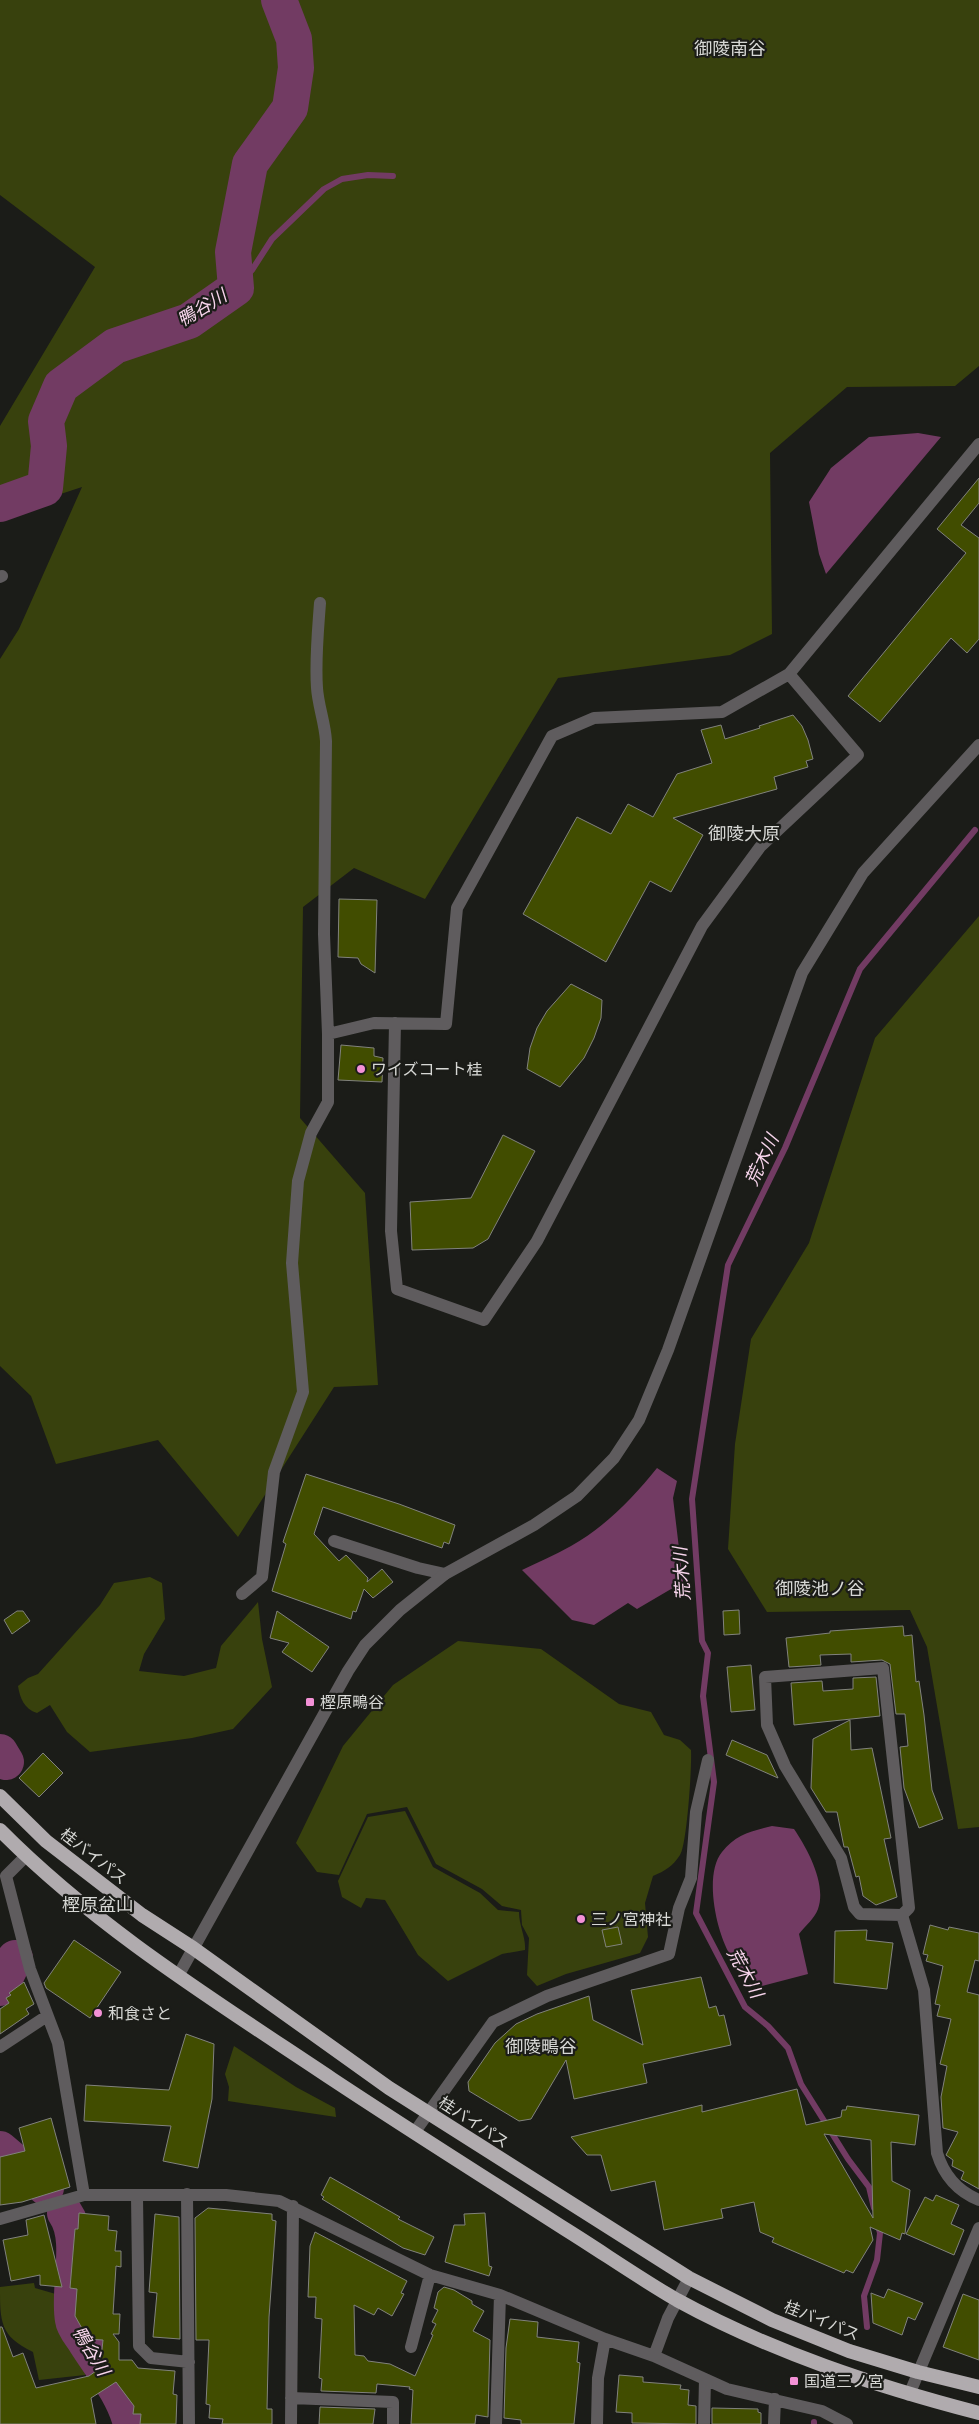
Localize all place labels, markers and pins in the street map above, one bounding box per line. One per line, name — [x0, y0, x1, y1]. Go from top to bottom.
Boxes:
place label: ワイズコート桂 — [371, 1059, 483, 1080]
marker: ワイズコート桂 — [355, 1063, 367, 1075]
place label: 樫原鴫谷 — [320, 1692, 384, 1713]
marker: 樫原鴫谷 — [304, 1696, 316, 1708]
place label: 三ノ宮神社 — [591, 1909, 671, 1930]
marker: 三ノ宮神社 — [575, 1913, 587, 1925]
place label: 和食さと — [108, 2003, 172, 2024]
marker: 和食さと — [92, 2007, 104, 2019]
place label: 国道三ノ宮 — [804, 2371, 884, 2392]
marker: 国道三ノ宮 — [788, 2375, 800, 2387]

